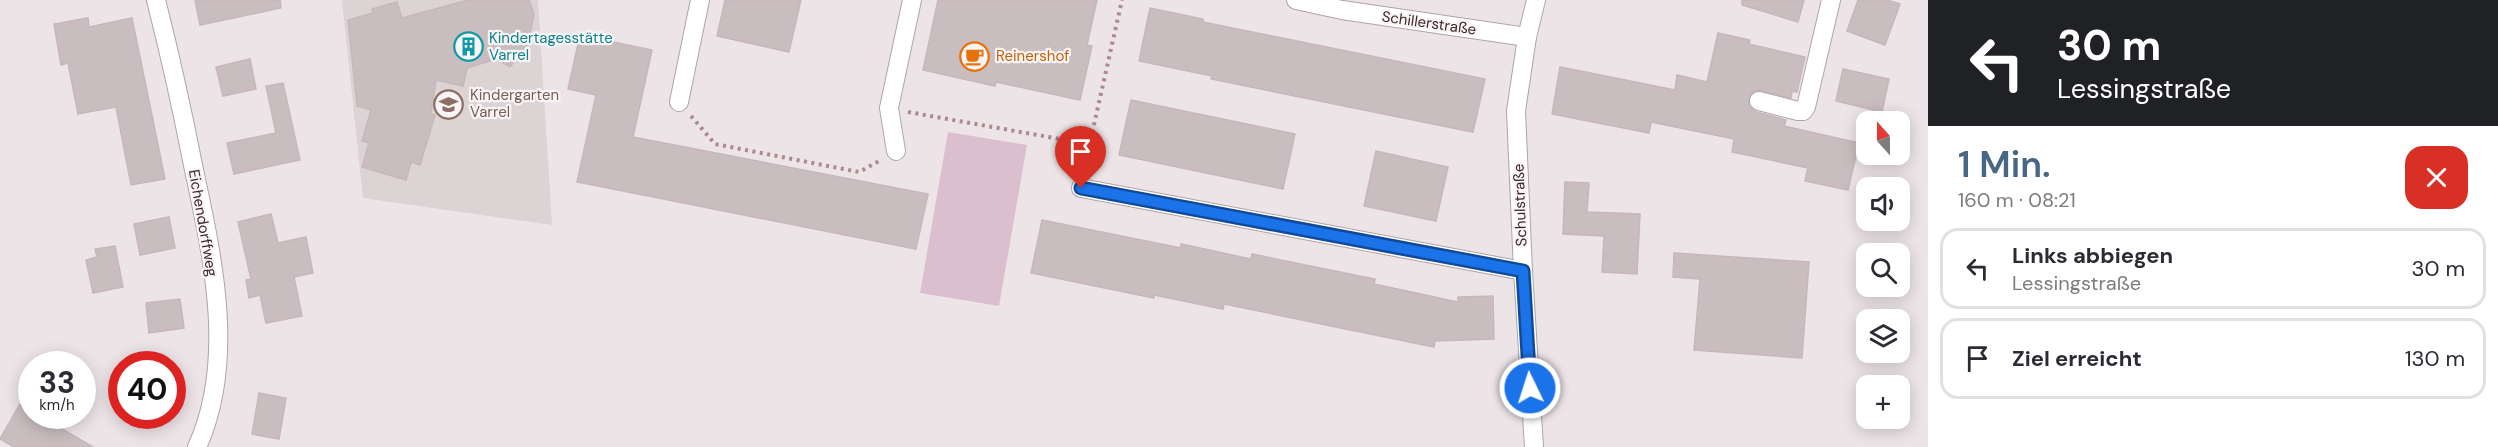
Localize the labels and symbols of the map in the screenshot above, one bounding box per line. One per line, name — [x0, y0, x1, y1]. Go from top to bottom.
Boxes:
street label: Schillerstraße — [1380, 6, 1478, 40]
place label: Kindertagesstätte Varrel — [489, 28, 613, 65]
building icon: Kindertagesstätte Varrel — [452, 31, 484, 63]
cafe icon: Reinershof — [959, 40, 991, 72]
place label: Reinershof — [996, 46, 1069, 66]
place label: Kindergarten Varrel — [470, 85, 559, 122]
school or university icon: Kindergarten Varrel — [433, 88, 465, 120]
north arrow — [1856, 111, 1910, 165]
pin — [1055, 126, 1106, 188]
street label: Schulstraße — [1509, 163, 1531, 247]
street label: Eichendorffweg — [184, 168, 222, 278]
speed limit sign: 40 — [108, 351, 186, 429]
position arrow — [1498, 356, 1562, 420]

